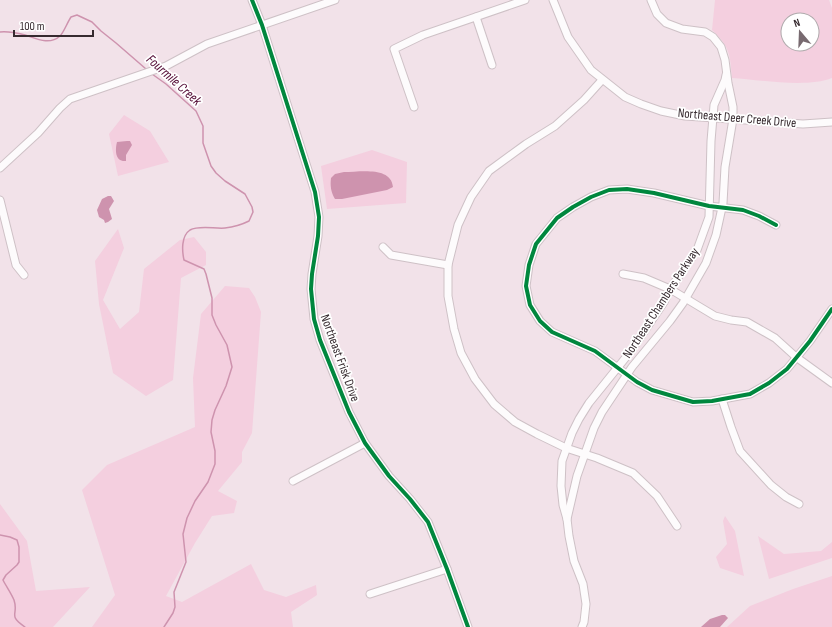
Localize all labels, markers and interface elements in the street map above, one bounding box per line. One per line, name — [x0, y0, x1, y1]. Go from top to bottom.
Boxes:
scale bar — [14, 12, 93, 38]
north arrow — [780, 12, 820, 52]
text: N — [792, 16, 802, 30]
text: 100 m — [20, 19, 45, 34]
water label: Fourmile Creek — [143, 51, 206, 110]
street label: Northeast Deer Creek Drive — [677, 105, 797, 131]
street label: Northeast Chambers Parkway — [619, 245, 703, 361]
street label: Northeast Frisk Drive — [317, 312, 363, 404]

